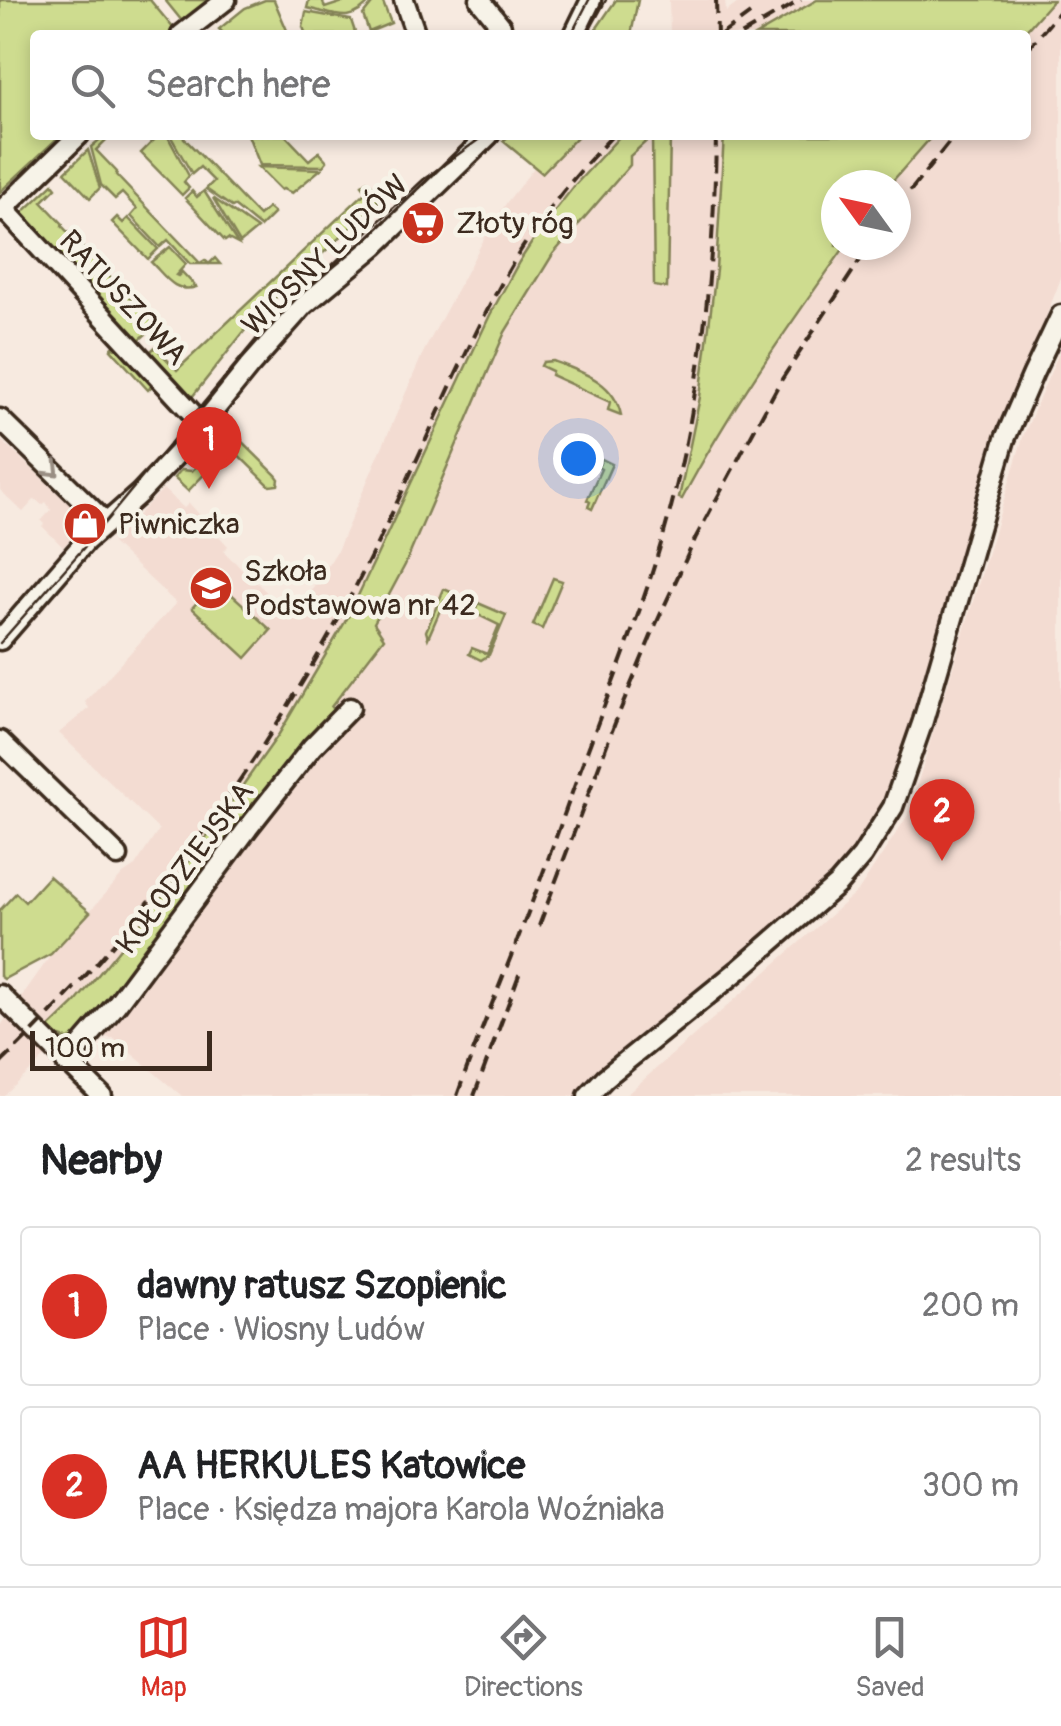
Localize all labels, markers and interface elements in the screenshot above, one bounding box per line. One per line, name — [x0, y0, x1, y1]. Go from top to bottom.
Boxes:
search box — [30, 30, 1031, 140]
icon: search — [65, 58, 120, 113]
text: Search here — [145, 61, 331, 109]
street label: WIOSNY LUDÓW — [234, 167, 416, 343]
north arrow — [821, 170, 911, 260]
supermarket icon: Złoty róg — [400, 200, 446, 246]
place label: Złoty róg — [456, 205, 574, 242]
street label: RATUSZOWA — [51, 223, 195, 373]
pin: 1 — [176, 406, 242, 489]
your location — [553, 433, 604, 484]
one-way arrow — [42, 458, 60, 476]
shop icon: Piwniczka — [62, 501, 108, 547]
place label: Piwniczka — [118, 506, 240, 543]
place label: Szkoła Podstawowa nr 42 — [244, 553, 476, 624]
school or university icon: Szkoła Podstawowa nr 42 — [188, 565, 234, 611]
street label: KOŁODZIEJSKA — [108, 775, 262, 961]
pin: 2 — [910, 778, 974, 861]
scale bar — [30, 1026, 212, 1070]
text: 100 m — [45, 1031, 125, 1066]
text: Nearby — [40, 1135, 162, 1187]
text: 2 results — [905, 1141, 1021, 1181]
text: dawny ratusz Szopienic — [137, 1262, 507, 1310]
text: 1 — [68, 1286, 81, 1326]
text: 200 m — [922, 1286, 1019, 1326]
text: Place · Wiosny Ludów — [137, 1310, 425, 1350]
text: AA HERKULES Katowice — [137, 1442, 525, 1490]
text: 2 — [66, 1466, 83, 1506]
text: 300 m — [922, 1466, 1019, 1506]
text: Place · Księdza majora Karola Woźniaka — [137, 1490, 665, 1530]
tab: Map — [136, 1610, 191, 1705]
tab: Directions — [464, 1610, 583, 1705]
tab: Saved — [855, 1610, 925, 1705]

